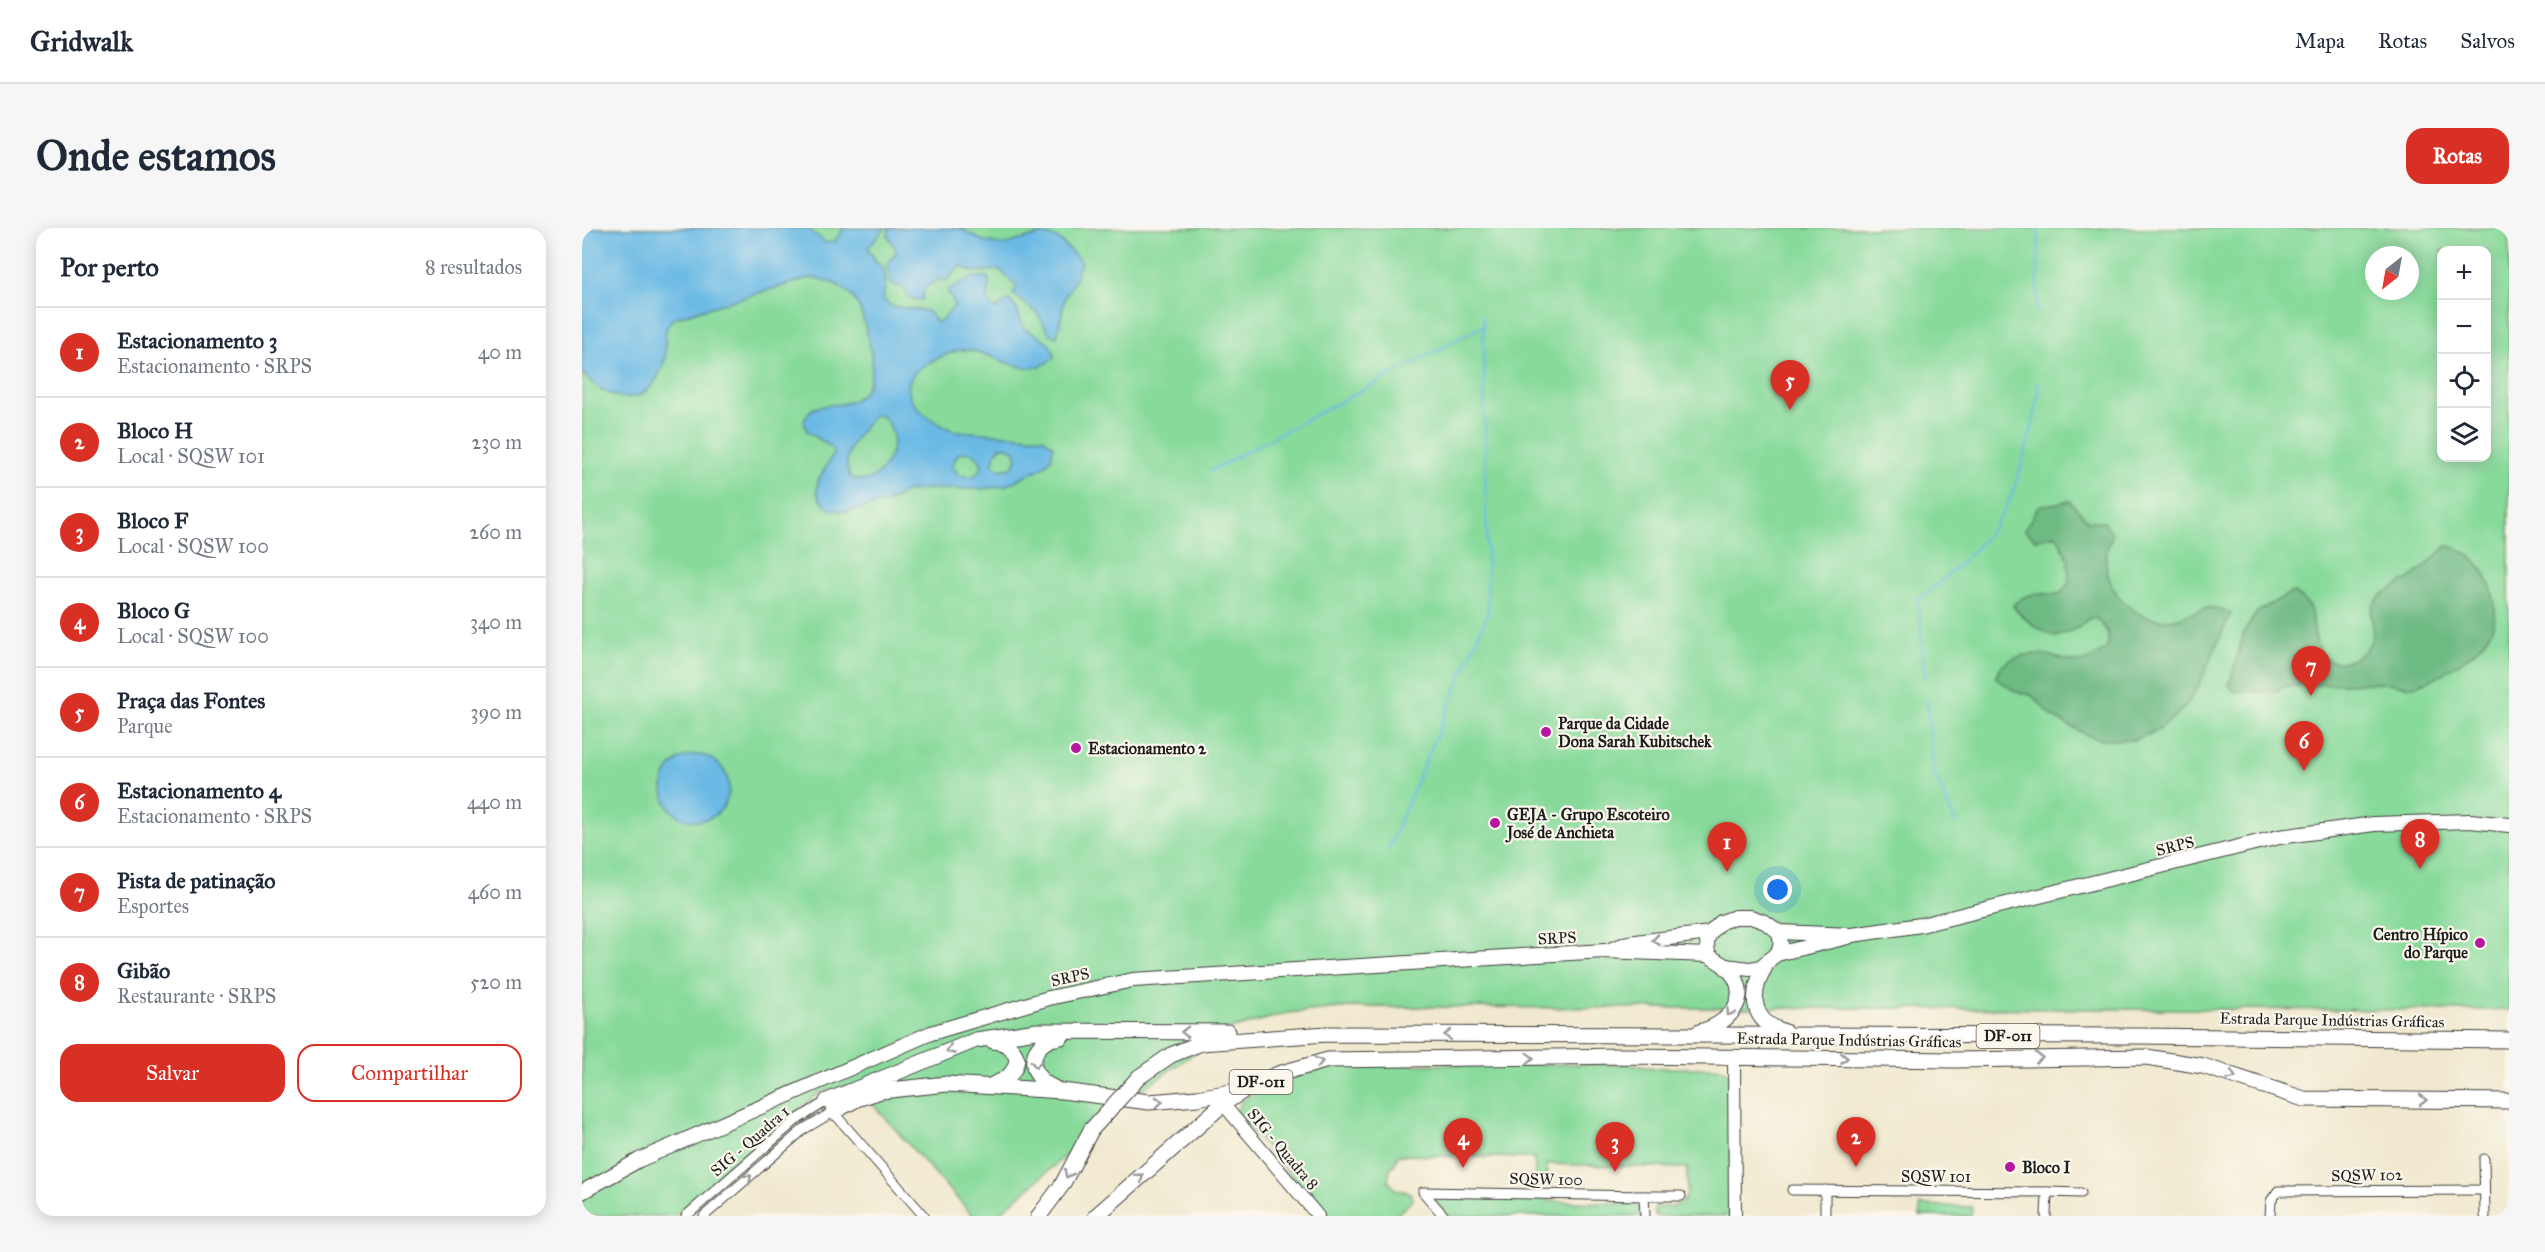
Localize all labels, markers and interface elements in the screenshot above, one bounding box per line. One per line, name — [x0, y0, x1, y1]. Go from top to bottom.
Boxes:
text: Gridwalk — [30, 24, 133, 59]
text: Mapa — [2295, 28, 2345, 54]
text: Rotas — [2378, 28, 2427, 54]
text: Salvos — [2460, 28, 2515, 54]
button: Rotas — [2406, 128, 2509, 184]
text: Onde estamos — [36, 130, 276, 182]
north arrow — [2365, 246, 2419, 300]
map controls — [2437, 246, 2491, 462]
button: + — [2437, 246, 2491, 300]
text: Por perto — [60, 251, 159, 283]
text: 8 resultados — [425, 255, 522, 279]
button: − — [2437, 300, 2491, 354]
text: Estacionamento 3 — [117, 327, 278, 354]
text: 1 — [76, 340, 83, 364]
text: 40 m — [478, 340, 522, 364]
text: Estacionamento · SRPS — [117, 354, 312, 378]
button: locate — [2437, 354, 2491, 408]
pin: 5 — [1770, 360, 1810, 410]
button: layers — [2437, 408, 2491, 462]
text: Bloco H — [117, 417, 193, 444]
text: 2 — [75, 430, 84, 454]
text: 230 m — [471, 430, 522, 454]
text: Local · SQSW 101 — [117, 444, 265, 468]
text: Bloco F — [117, 507, 188, 534]
text: 3 — [76, 520, 84, 544]
text: 260 m — [469, 520, 522, 544]
text: Local · SQSW 100 — [117, 534, 269, 558]
text: Bloco G — [117, 597, 190, 624]
text: 4 — [74, 610, 85, 634]
text: 340 m — [470, 610, 522, 634]
text: Local · SQSW 100 — [117, 624, 269, 648]
pin: 7 — [2292, 646, 2330, 696]
text: Praça das Fontes — [117, 687, 265, 714]
text: 5 — [75, 700, 84, 724]
text: 390 m — [471, 700, 522, 724]
text: Parque — [117, 714, 173, 738]
place label: Parque da Cidade Dona Sarah Kubitschek — [1558, 714, 1712, 751]
pin: 6 — [2284, 722, 2324, 771]
marker: Parque da Cidade Dona Sarah Kubitschek — [1539, 725, 1553, 739]
place label: Estacionamento 2 — [1088, 739, 1207, 758]
marker: Estacionamento 2 — [1069, 741, 1083, 755]
text: Estacionamento 4 — [117, 777, 281, 804]
text: 6 — [74, 790, 85, 814]
text: 440 m — [467, 790, 522, 814]
text: Estacionamento · SRPS — [117, 804, 312, 828]
place label: GEJA - Grupo Escoteiro José de Anchieta — [1505, 805, 1670, 843]
marker: GEJA - Grupo Escoteiro José de Anchieta — [1488, 816, 1502, 830]
pin: 8 — [2400, 820, 2440, 869]
pin: 1 — [1708, 822, 1746, 872]
street label: SRPS — [2154, 832, 2196, 860]
text: Pista de patinação — [117, 867, 276, 894]
your location — [1763, 875, 1792, 904]
text: 7 — [74, 880, 85, 904]
text: 460 m — [468, 880, 522, 904]
text: Esportes — [117, 894, 189, 918]
place label: Centro Hípico do Parque — [2373, 925, 2468, 963]
street label: SRPS — [1537, 927, 1577, 949]
one-way arrow — [1652, 933, 1661, 946]
marker: Centro Hípico do Parque — [2473, 936, 2487, 950]
text: Gibão — [117, 957, 170, 984]
street label: SRPS — [1049, 964, 1091, 990]
text: 8 — [74, 970, 85, 994]
text: 520 m — [470, 970, 522, 994]
text: Restaurante · SRPS — [117, 984, 276, 1008]
one-way arrow — [1727, 1006, 1738, 1017]
street label: Estrada Parque Indústrias Gráficas — [2219, 1009, 2445, 1032]
road number: DF-011 — [1976, 1024, 2040, 1048]
one-way arrow — [1180, 1025, 1189, 1038]
one-way arrow — [1444, 1029, 1453, 1041]
street label: Estrada Parque Indústrias Gráficas — [1736, 1029, 1962, 1052]
one-way arrow — [945, 1043, 956, 1055]
button: Salvar — [60, 1044, 285, 1102]
button: Compartilhar — [297, 1044, 522, 1102]
one-way arrow — [1525, 1052, 1534, 1064]
one-way arrow — [1840, 1052, 1849, 1064]
one-way arrow — [2035, 1052, 2044, 1065]
one-way arrow — [1314, 1056, 1324, 1069]
one-way arrow — [1030, 1060, 1042, 1069]
one-way arrow — [2226, 1068, 2237, 1081]
road number: DF-011 — [1230, 1070, 1292, 1094]
one-way arrow — [2418, 1094, 2427, 1106]
one-way arrow — [1154, 1095, 1163, 1108]
street label: SIG - Quadra 1 — [707, 1102, 793, 1180]
street label: SIG - Quadra 8 — [1243, 1104, 1323, 1194]
pin: 4 — [1444, 1118, 1482, 1168]
pin: 2 — [1836, 1118, 1876, 1167]
pin: 3 — [1596, 1122, 1634, 1172]
place label: Bloco I — [2022, 1158, 2070, 1177]
marker: Bloco I — [2003, 1160, 2017, 1174]
street label: SQSW 102 — [2331, 1165, 2403, 1185]
street label: SQSW 101 — [1901, 1167, 1971, 1186]
one-way arrow — [1063, 1168, 1075, 1179]
street label: SQSW 100 — [1509, 1169, 1583, 1189]
one-way arrow — [1133, 1173, 1144, 1184]
one-way arrow — [741, 1174, 752, 1185]

